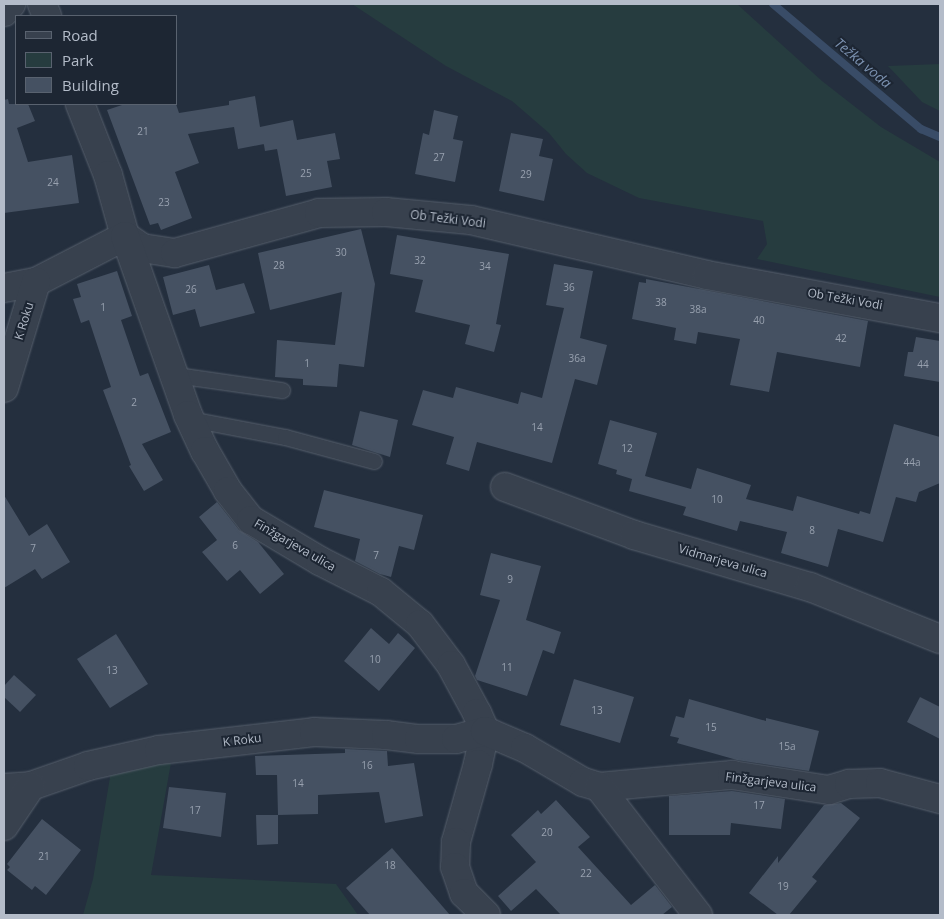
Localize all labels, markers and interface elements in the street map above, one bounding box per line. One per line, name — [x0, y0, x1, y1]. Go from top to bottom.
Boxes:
legend — [15, 15, 178, 105]
text: Road — [62, 25, 98, 45]
water label: Težka voda — [831, 34, 895, 92]
text: Park — [62, 50, 93, 70]
text: Building — [62, 75, 119, 95]
house number: 21 — [137, 126, 149, 138]
house number: 27 — [433, 152, 445, 164]
house number: 25 — [300, 168, 312, 180]
house number: 29 — [520, 169, 532, 181]
house number: 24 — [47, 177, 59, 189]
house number: 23 — [158, 197, 170, 209]
street label: Ob Težki Vodi — [409, 207, 487, 231]
house number: 30 — [335, 247, 347, 259]
house number: 32 — [414, 255, 426, 267]
house number: 28 — [273, 260, 285, 272]
house number: 34 — [479, 261, 491, 273]
house number: 36 — [563, 282, 575, 294]
house number: 26 — [185, 284, 197, 296]
street label: Ob Težki Vodi — [806, 285, 884, 313]
house number: 38 — [655, 297, 667, 309]
street label: K Roku — [11, 300, 37, 342]
house number: 1 — [100, 302, 106, 314]
house number: 38a — [690, 304, 706, 316]
house number: 40 — [753, 315, 765, 327]
house number: 42 — [835, 333, 847, 345]
house number: 36a — [569, 353, 585, 365]
house number: 1 — [304, 358, 310, 370]
house number: 44 — [917, 359, 929, 371]
house number: 2 — [131, 397, 137, 409]
house number: 14 — [531, 422, 543, 434]
house number: 12 — [621, 443, 633, 455]
house number: 44a — [904, 457, 920, 469]
house number: 10 — [711, 494, 723, 506]
street label: Finžgarjeva ulica — [252, 516, 338, 574]
house number: 8 — [809, 525, 815, 537]
house number: 6 — [232, 540, 238, 552]
street label: Vidmarjeva ulica — [677, 541, 769, 581]
house number: 7 — [30, 543, 36, 555]
house number: 7 — [373, 550, 379, 562]
house number: 9 — [507, 574, 513, 586]
house number: 10 — [369, 654, 381, 666]
house number: 11 — [501, 662, 513, 674]
house number: 13 — [106, 665, 118, 677]
house number: 13 — [591, 705, 603, 717]
house number: 15 — [705, 722, 717, 734]
street label: K Roku — [222, 730, 262, 750]
house number: 15a — [779, 741, 795, 753]
house number: 16 — [361, 760, 373, 772]
street label: Finžgarjeva ulica — [725, 769, 817, 795]
house number: 14 — [292, 778, 304, 790]
house number: 17 — [753, 800, 765, 812]
house number: 17 — [189, 805, 201, 817]
house number: 20 — [541, 827, 553, 839]
house number: 21 — [38, 851, 50, 863]
house number: 18 — [384, 860, 396, 872]
house number: 22 — [580, 868, 592, 880]
house number: 19 — [777, 881, 789, 893]

